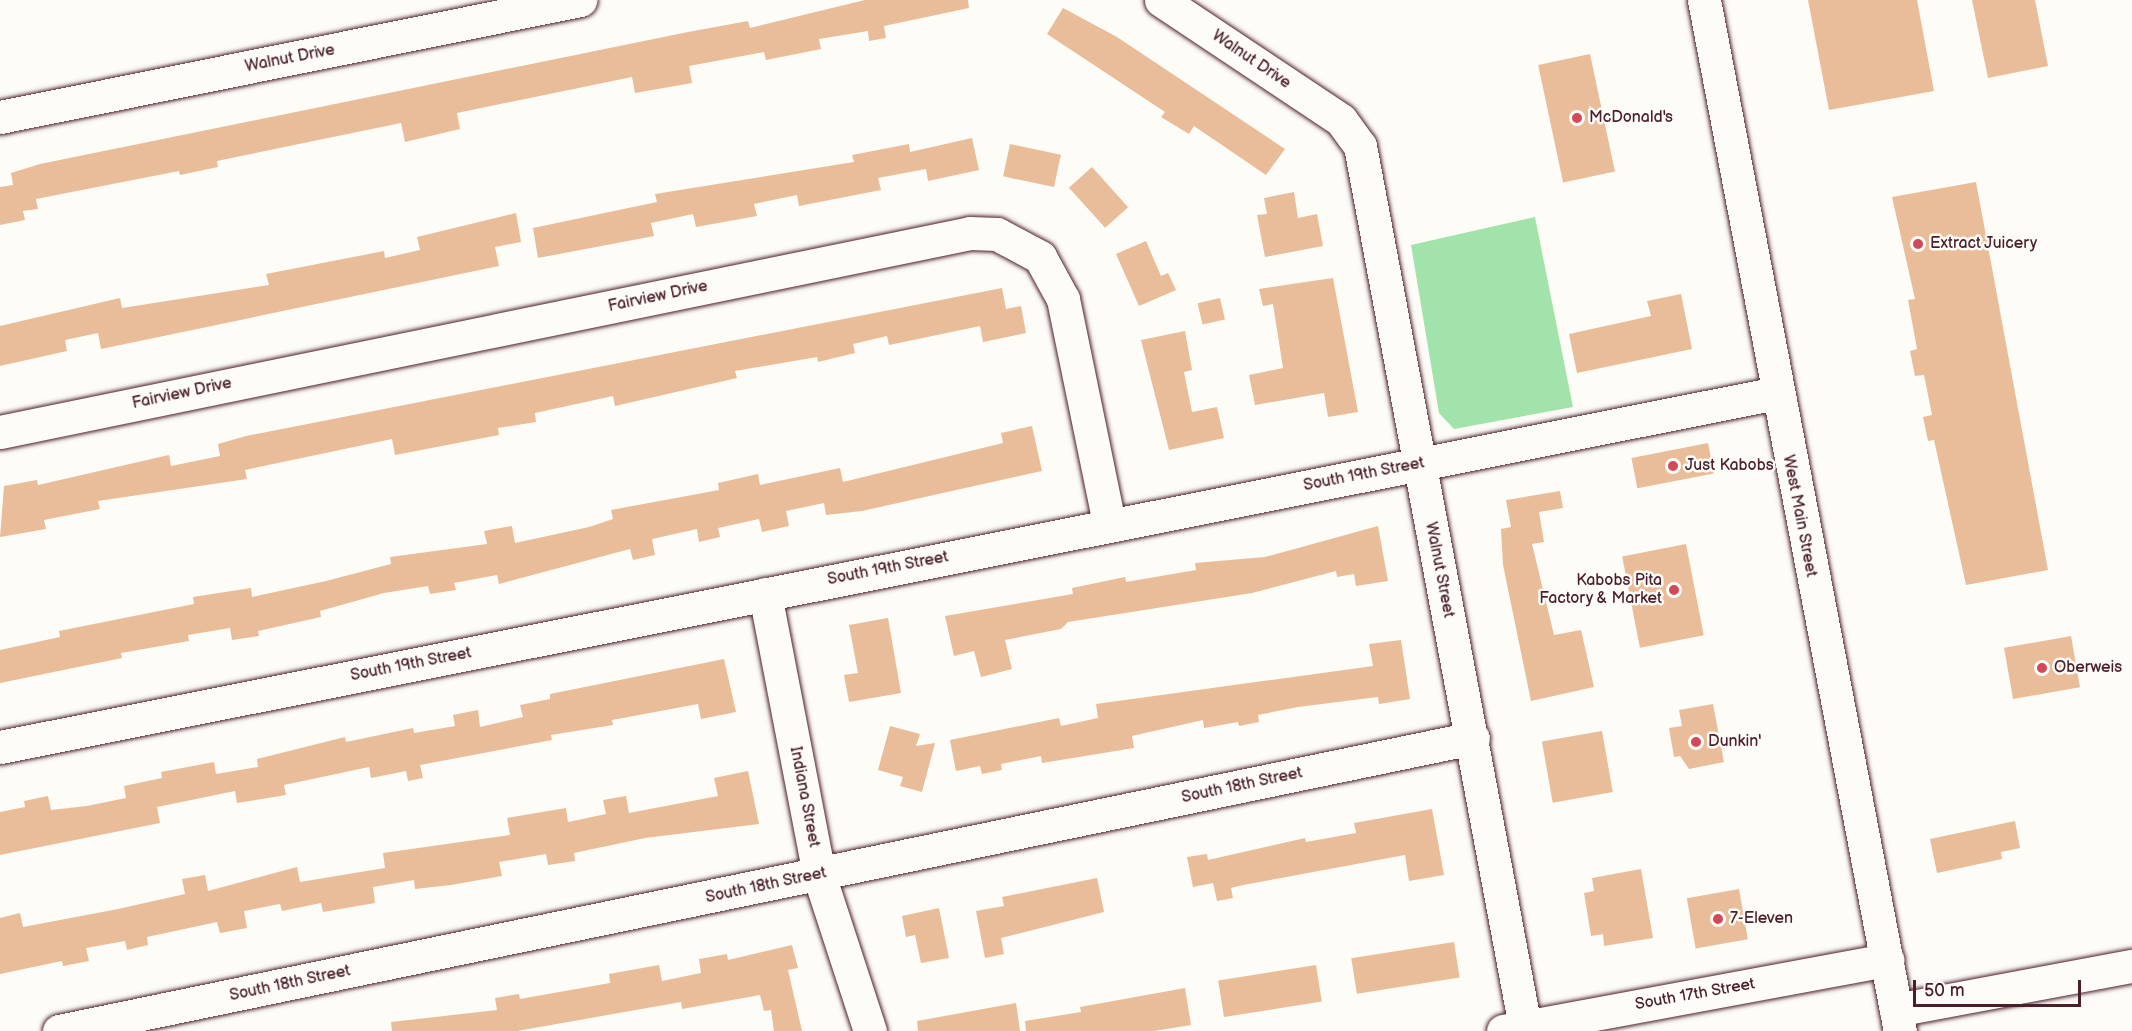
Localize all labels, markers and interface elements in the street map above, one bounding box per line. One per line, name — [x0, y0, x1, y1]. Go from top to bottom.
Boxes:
street label: Walnut Drive — [1208, 27, 1294, 93]
street label: Walnut Drive — [244, 41, 336, 77]
place label: McDonald's — [1589, 108, 1673, 128]
marker: McDonald's — [1570, 111, 1584, 125]
place label: Extract Juicery — [1930, 234, 2038, 254]
marker: Extract Juicery — [1911, 237, 1925, 251]
street label: Fairview Drive — [607, 277, 709, 317]
street label: Fairview Drive — [131, 374, 233, 414]
street label: West Main Street — [1778, 453, 1820, 579]
street label: South 19th Street — [1302, 454, 1426, 496]
place label: Just Kabobs — [1685, 456, 1774, 476]
marker: Just Kabobs — [1666, 459, 1680, 473]
street label: Walnut Street — [1420, 520, 1458, 620]
street label: South 19th Street — [826, 548, 950, 590]
place label: Kabobs Pita Factory & Market — [1538, 571, 1662, 609]
marker: Kabobs Pita Factory & Market — [1667, 583, 1681, 597]
street label: South 19th Street — [349, 644, 473, 686]
place label: Oberweis — [2054, 658, 2122, 678]
marker: Oberweis — [2035, 661, 2049, 675]
place label: Dunkin' — [1708, 732, 1761, 752]
marker: Dunkin' — [1689, 735, 1703, 749]
street label: Indiana Street — [785, 745, 823, 849]
street label: South 18th Street — [1180, 764, 1304, 808]
street label: South 18th Street — [704, 864, 828, 908]
place label: 7-Eleven — [1730, 909, 1793, 929]
marker: 7-Eleven — [1711, 912, 1725, 926]
street label: South 18th Street — [228, 962, 352, 1006]
scale bar — [1916, 968, 2084, 1006]
street label: South 17th Street — [1633, 975, 1757, 1015]
text: 50 m — [1924, 980, 1965, 1001]

